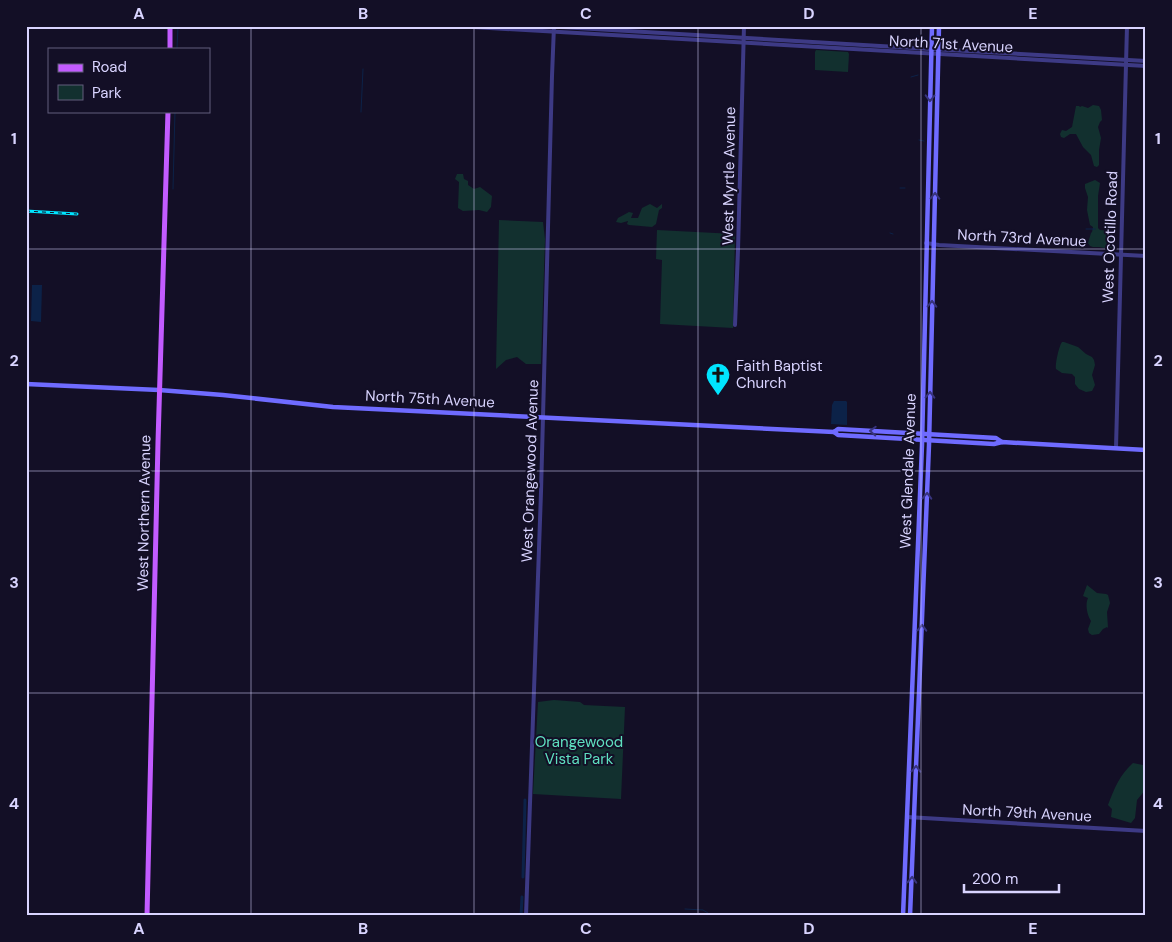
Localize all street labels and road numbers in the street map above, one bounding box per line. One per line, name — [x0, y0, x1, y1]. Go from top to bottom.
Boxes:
street label: North 71st Avenue — [889, 31, 1013, 57]
street label: West Myrtle Avenue — [718, 107, 740, 245]
street label: West Ocotillo Road — [1098, 171, 1122, 303]
street label: North 73rd Avenue — [957, 225, 1087, 251]
street label: West Orangewood Avenue — [517, 379, 543, 563]
street label: North 75th Avenue — [365, 386, 495, 412]
street label: West Glendale Avenue — [895, 393, 921, 549]
street label: West Northern Avenue — [133, 435, 155, 591]
street label: North 79th Avenue — [962, 800, 1092, 826]

